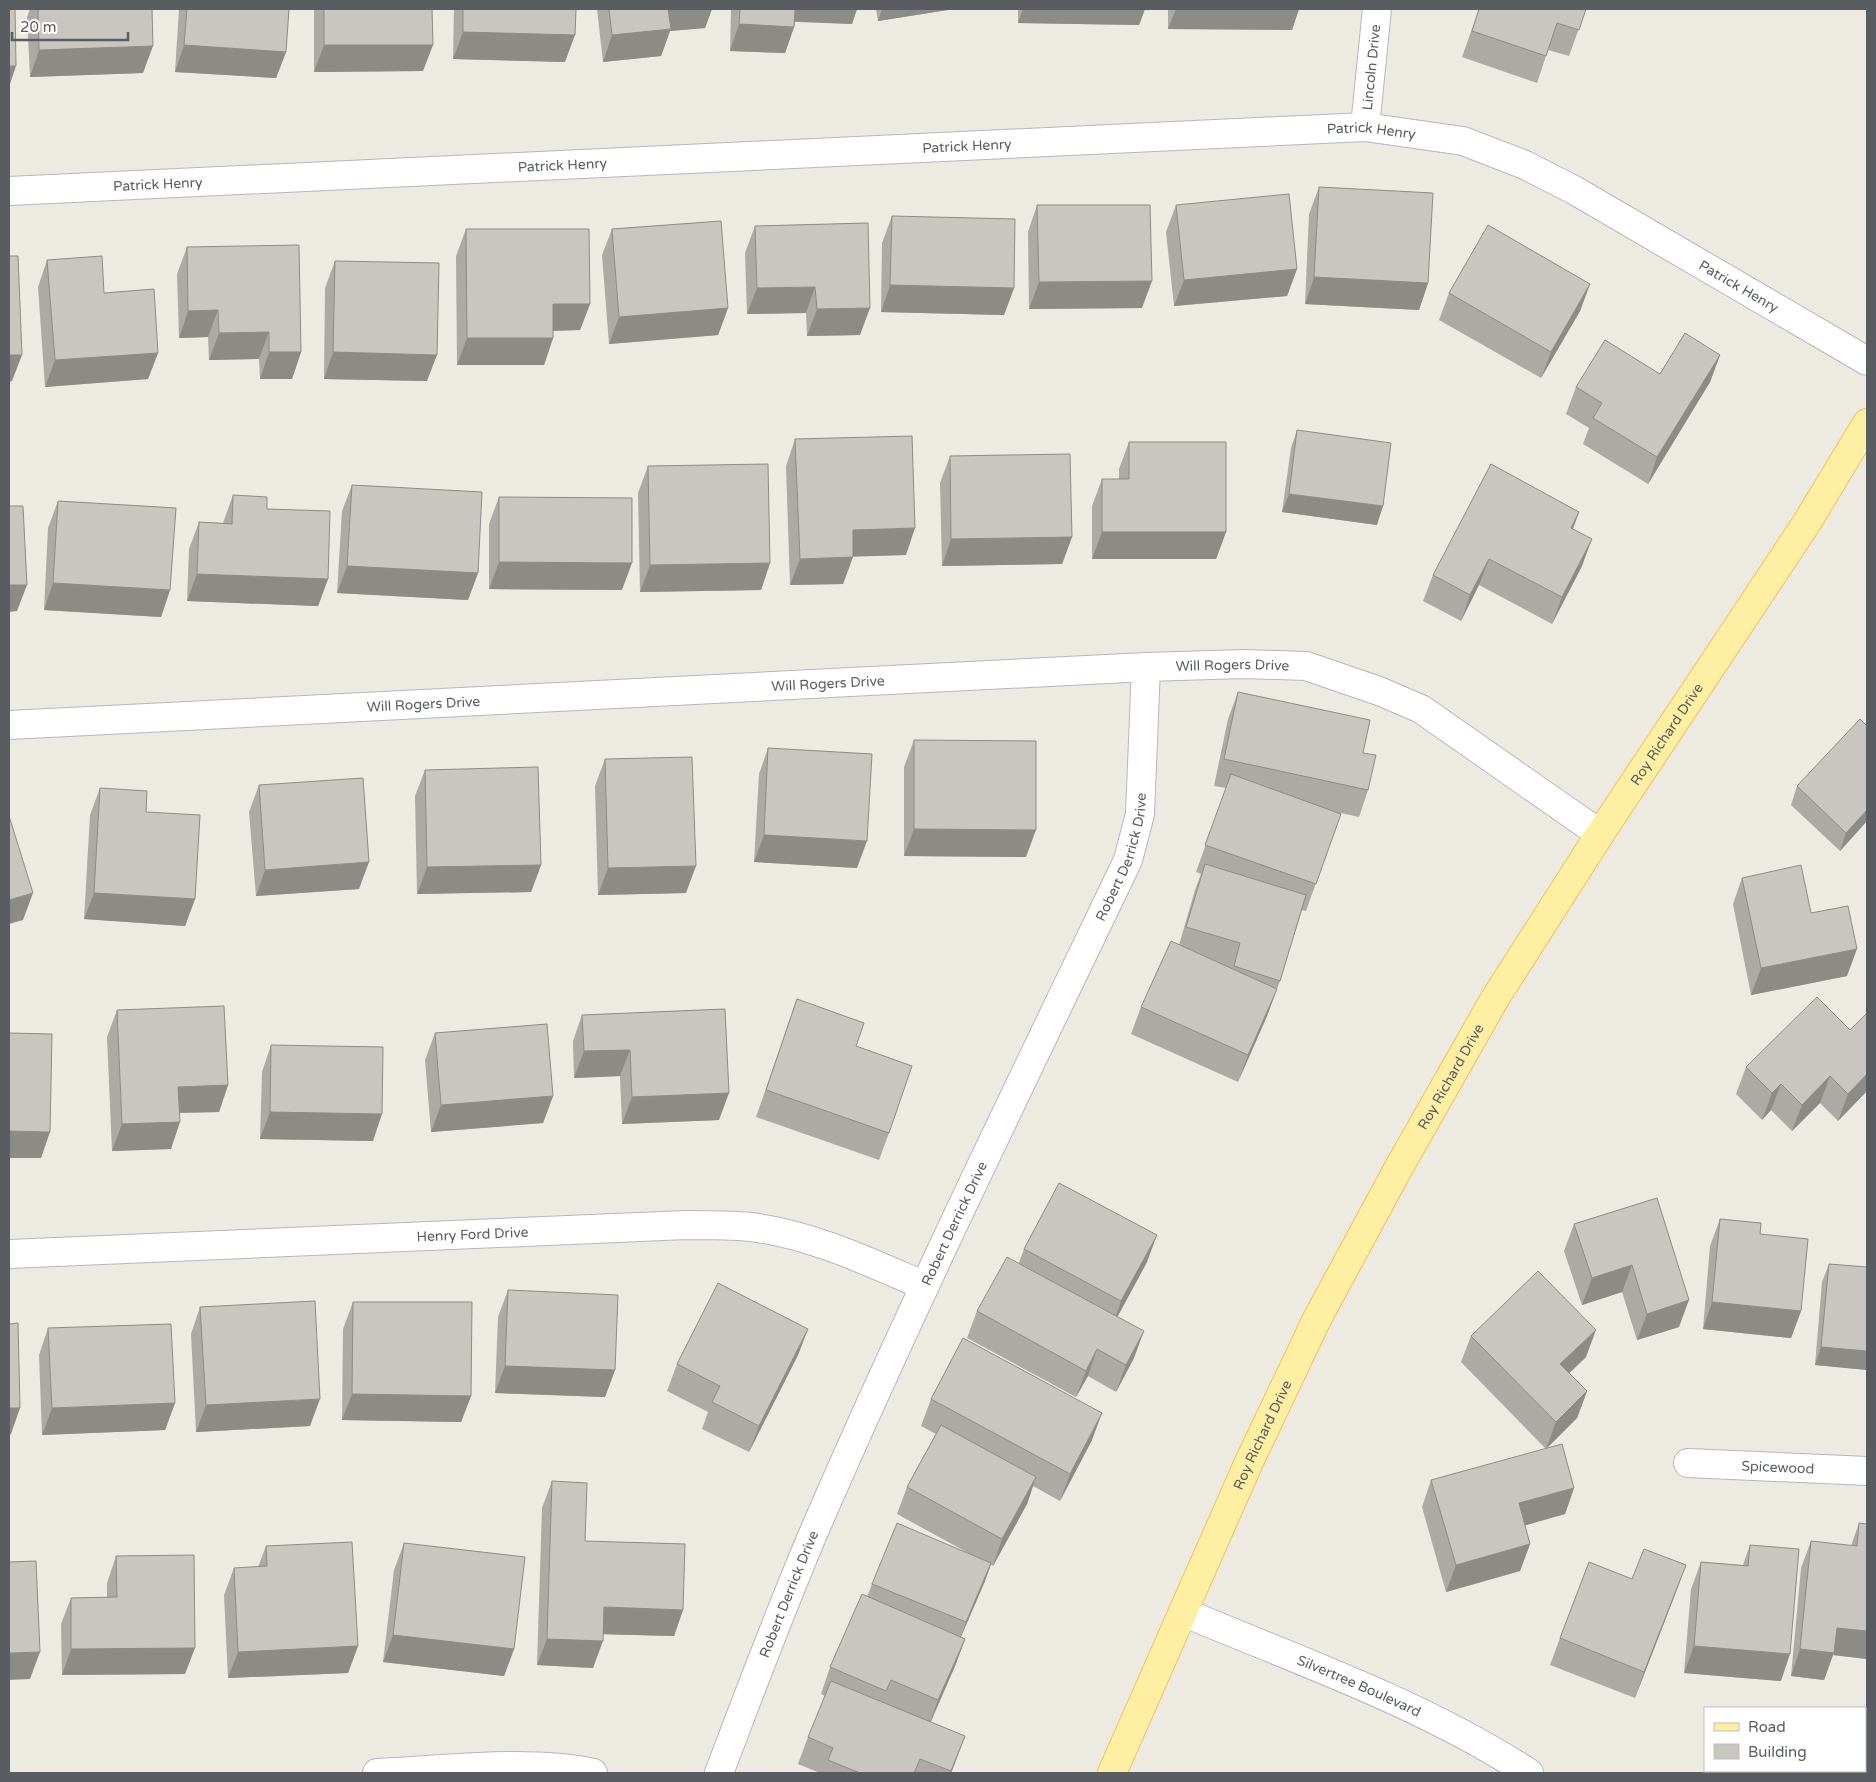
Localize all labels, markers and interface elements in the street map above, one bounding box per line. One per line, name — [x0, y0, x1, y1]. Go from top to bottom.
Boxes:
scale bar — [12, 10, 129, 42]
text: 20 m — [20, 18, 57, 36]
street label: Lincoln Drive — [1358, 23, 1384, 111]
street label: Patrick Henry — [1326, 118, 1417, 143]
street label: Patrick Henry — [922, 135, 1012, 156]
street label: Patrick Henry — [517, 154, 608, 175]
street label: Patrick Henry — [113, 173, 203, 195]
street label: Patrick Henry — [1696, 256, 1782, 316]
street label: Will Rogers Drive — [1175, 655, 1290, 675]
street label: Will Rogers Drive — [771, 672, 885, 695]
street label: Roy Richard Drive — [1626, 680, 1706, 788]
street label: Will Rogers Drive — [366, 692, 481, 715]
street label: Robert Derrick Drive — [1092, 792, 1149, 924]
street label: Roy Richard Drive — [1414, 1021, 1487, 1133]
street label: Robert Derrick Drive — [918, 1158, 991, 1288]
street label: Henry Ford Drive — [416, 1223, 529, 1245]
street label: Roy Richard Drive — [1229, 1377, 1295, 1492]
street label: Spicewood — [1741, 1457, 1815, 1477]
street label: Robert Derrick Drive — [755, 1528, 822, 1660]
street label: Silvertree Boulevard — [1295, 1651, 1424, 1720]
legend — [1704, 1707, 1866, 1772]
text: Road — [1748, 1718, 1786, 1736]
text: Building — [1748, 1743, 1807, 1761]

